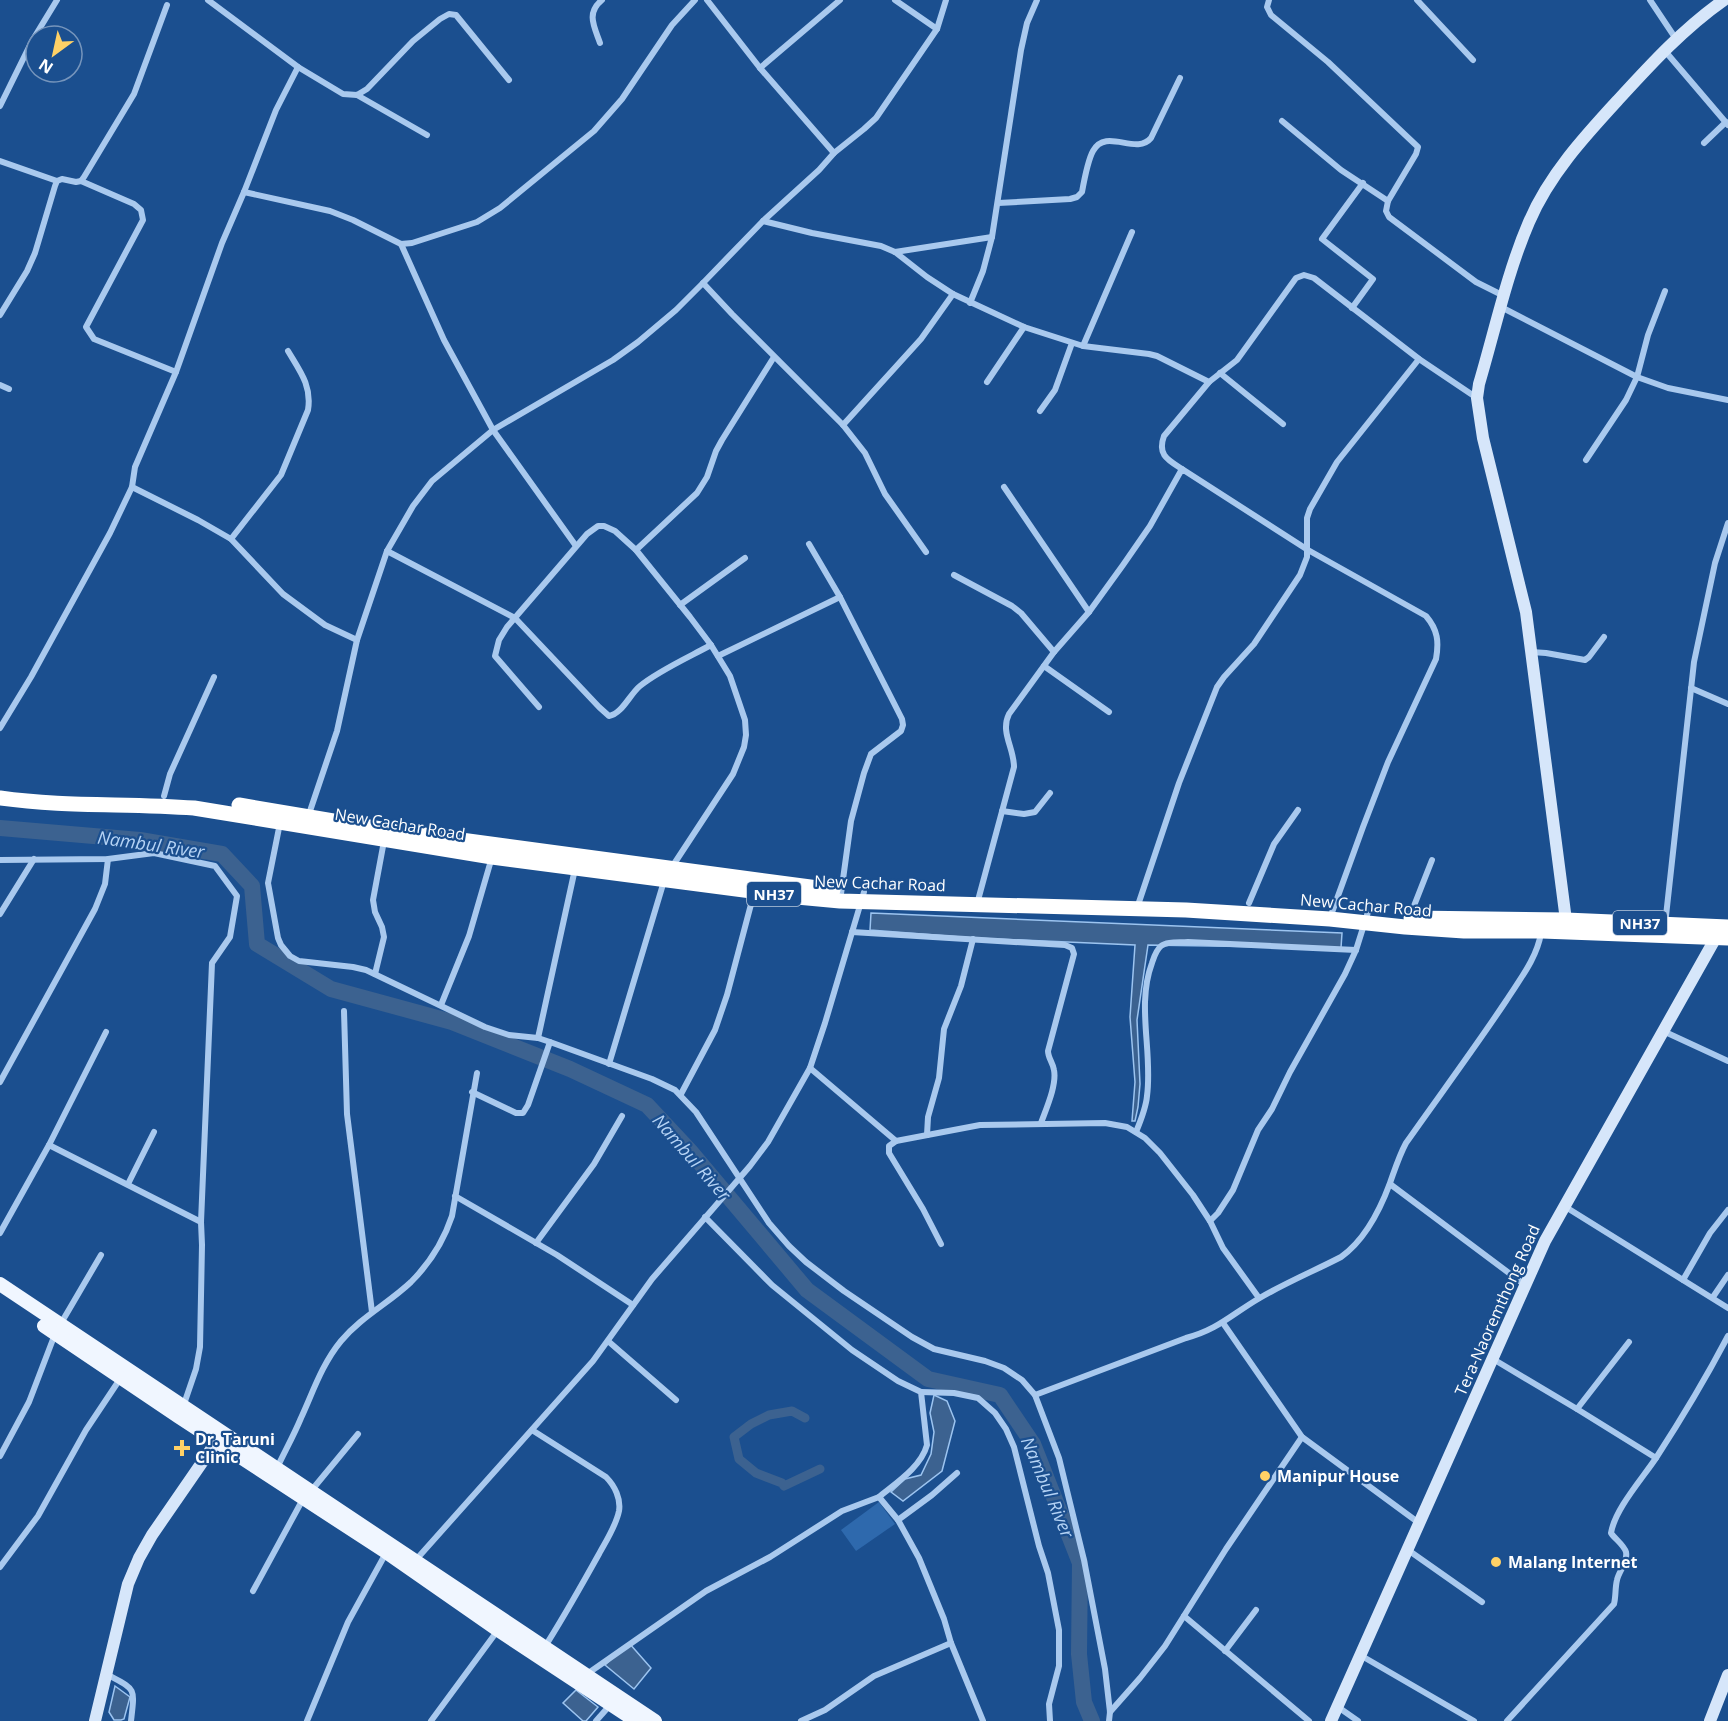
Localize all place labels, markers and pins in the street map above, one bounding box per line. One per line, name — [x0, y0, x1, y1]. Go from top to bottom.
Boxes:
place label: Dr. Taruni Clinic — [195, 1428, 275, 1468]
marker: Dr. Taruni Clinic — [173, 1439, 191, 1457]
place label: Manipur House — [1277, 1465, 1399, 1487]
marker: Manipur House — [1258, 1469, 1272, 1483]
place label: Malang Internet — [1508, 1551, 1637, 1573]
marker: Malang Internet — [1489, 1555, 1503, 1569]

